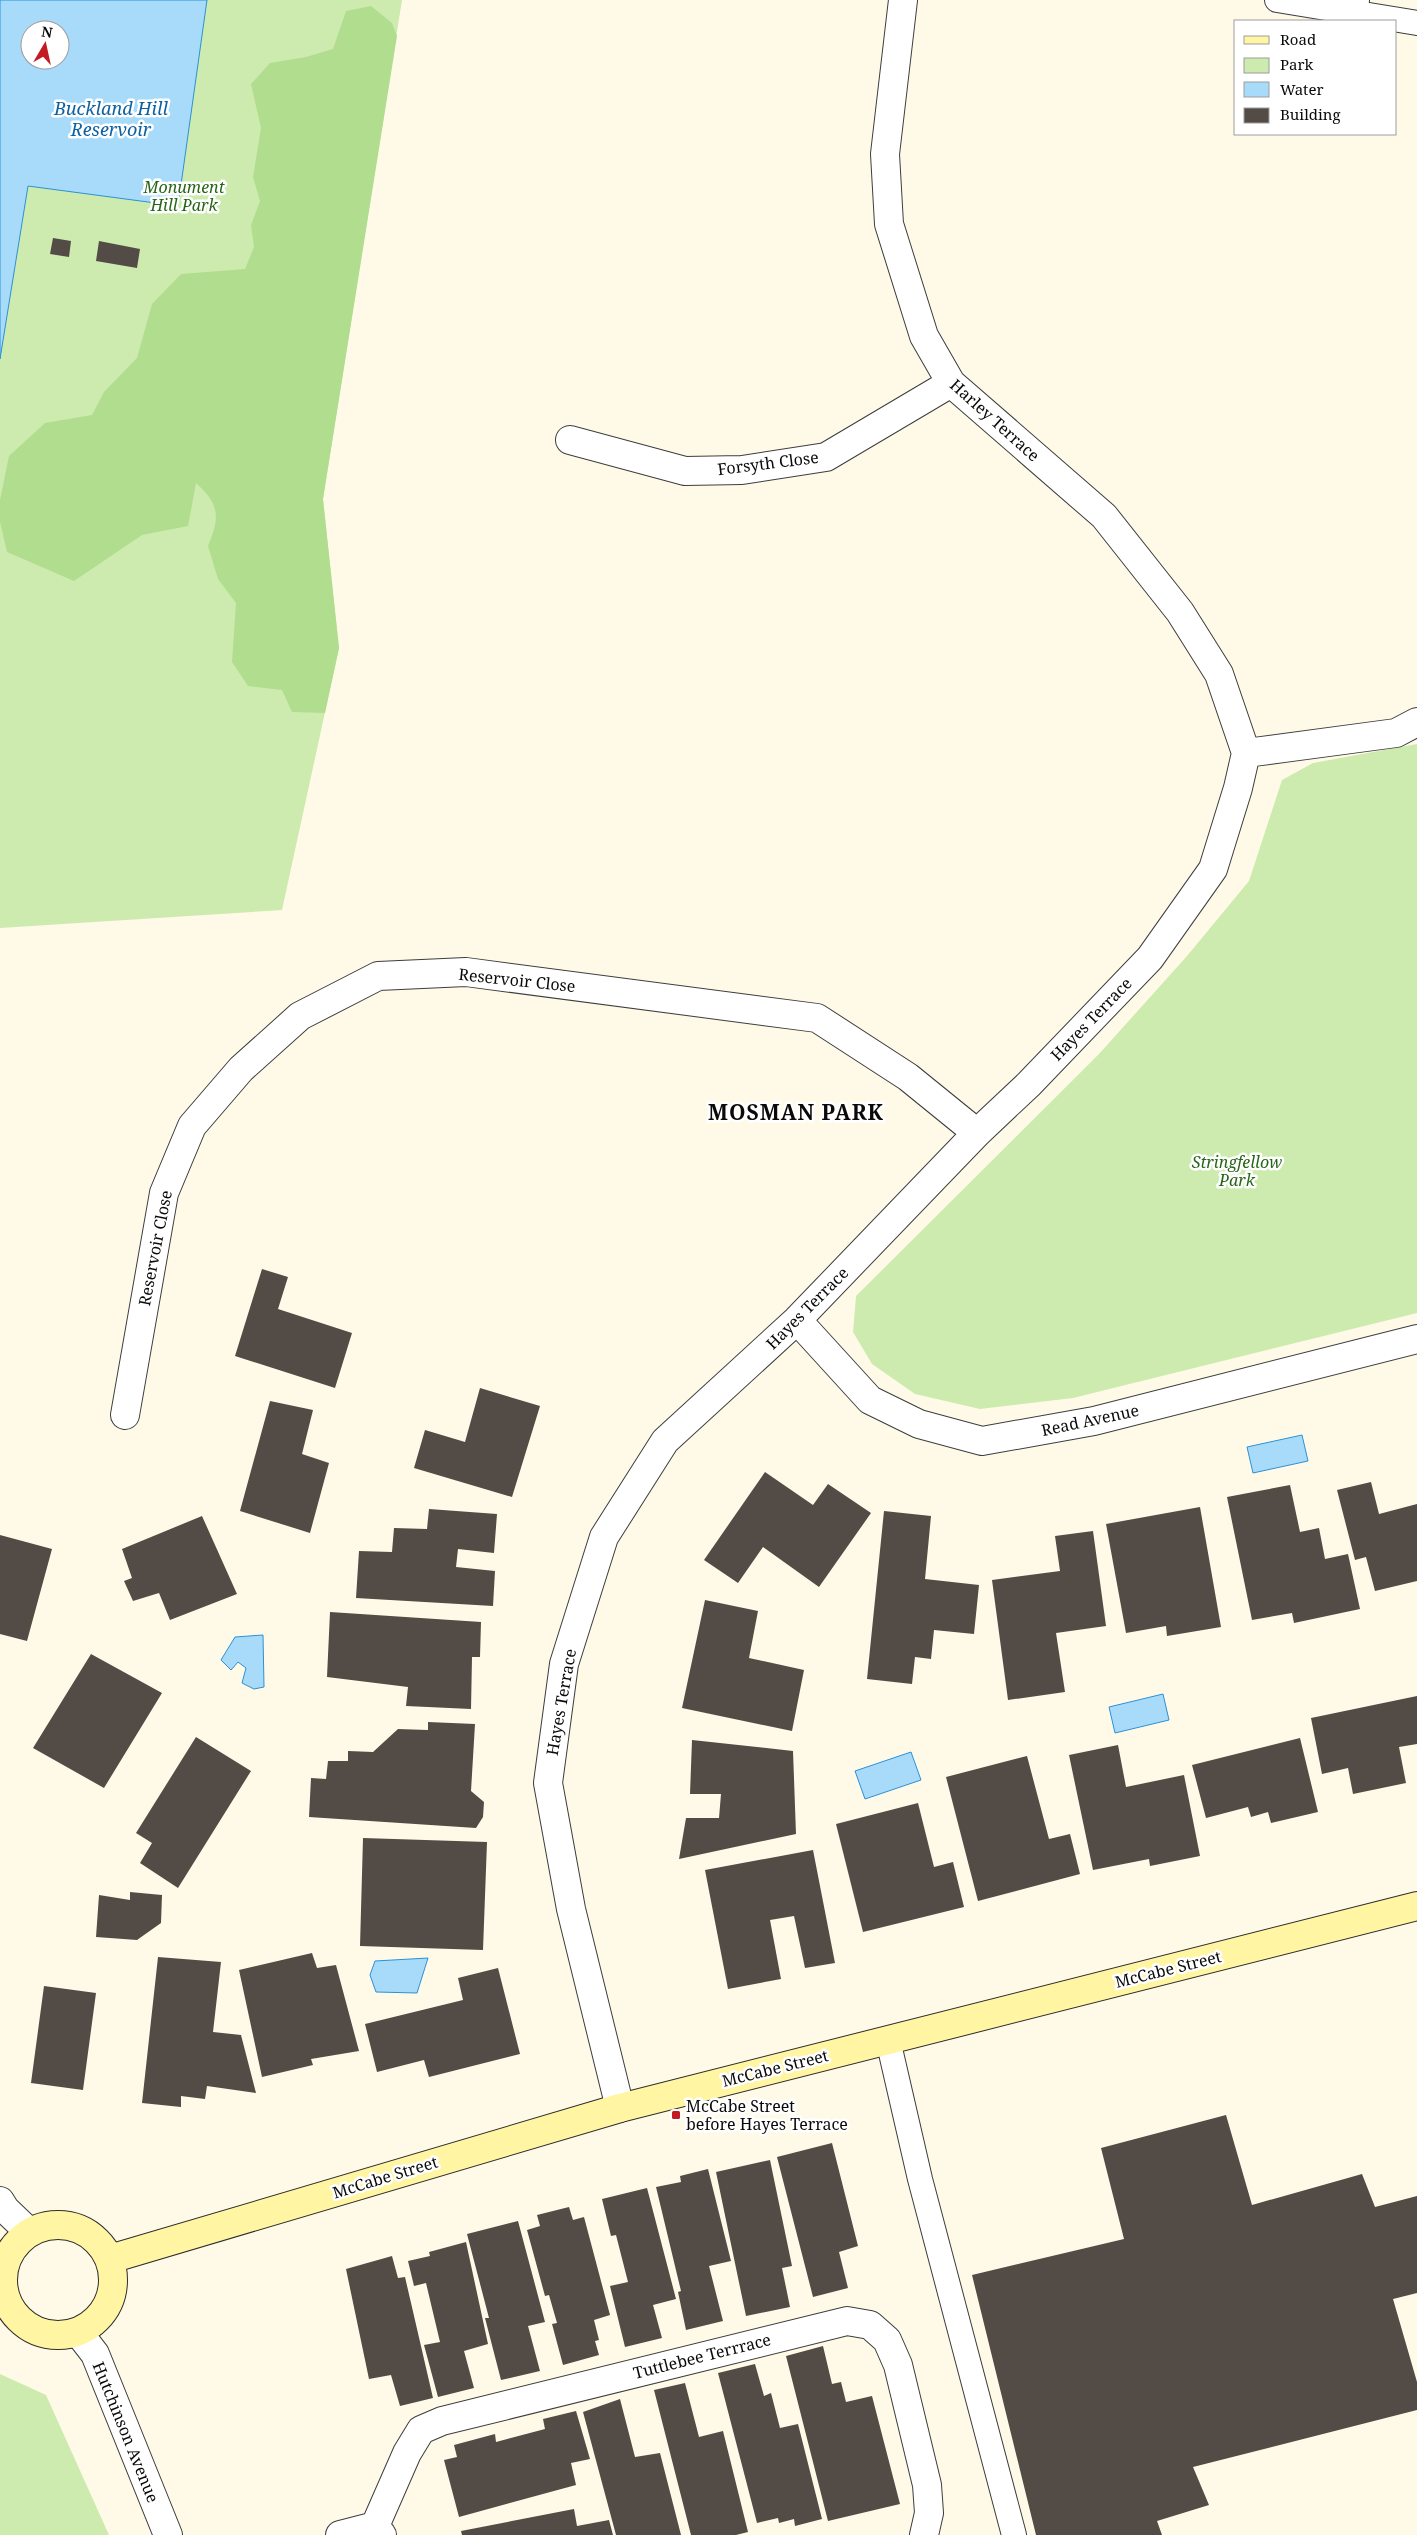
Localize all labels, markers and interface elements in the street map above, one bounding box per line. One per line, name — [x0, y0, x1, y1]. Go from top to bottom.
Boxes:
north arrow — [20, 20, 70, 70]
legend — [1234, 20, 1397, 135]
text: N — [40, 21, 54, 42]
text: Road — [1280, 29, 1316, 49]
text: Park — [1280, 54, 1314, 74]
text: Water — [1280, 79, 1323, 99]
water label: Buckland Hill Reservoir — [53, 96, 169, 141]
text: Building — [1280, 104, 1341, 124]
park label: Monument Hill Park — [142, 176, 225, 216]
street label: Harley Terrace — [945, 374, 1045, 466]
street label: Forsyth Close — [716, 446, 820, 480]
street label: Reservoir Close — [457, 963, 577, 997]
street label: Hayes Terrace — [1046, 972, 1136, 1066]
district label: MOSMAN PARK — [708, 1098, 884, 1126]
park label: Stringfellow Park — [1192, 1151, 1282, 1191]
street label: Reservoir Close — [133, 1188, 177, 1308]
street label: Hayes Terrace — [761, 1262, 853, 1354]
street label: Read Avenue — [1039, 1399, 1141, 1441]
street label: Hayes Terrace — [541, 1647, 581, 1757]
street label: McCabe Street — [1113, 1945, 1224, 1993]
street label: McCabe Street — [720, 2044, 831, 2092]
place label: McCabe Street before Hayes Terrace — [686, 2095, 848, 2135]
marker: McCabe Street before Hayes Terrace — [670, 2109, 682, 2121]
street label: McCabe Street — [330, 2150, 441, 2203]
street label: Tuttlebee Terrrace — [631, 2328, 773, 2384]
street label: Hutchinson Avenue — [88, 2358, 164, 2506]

